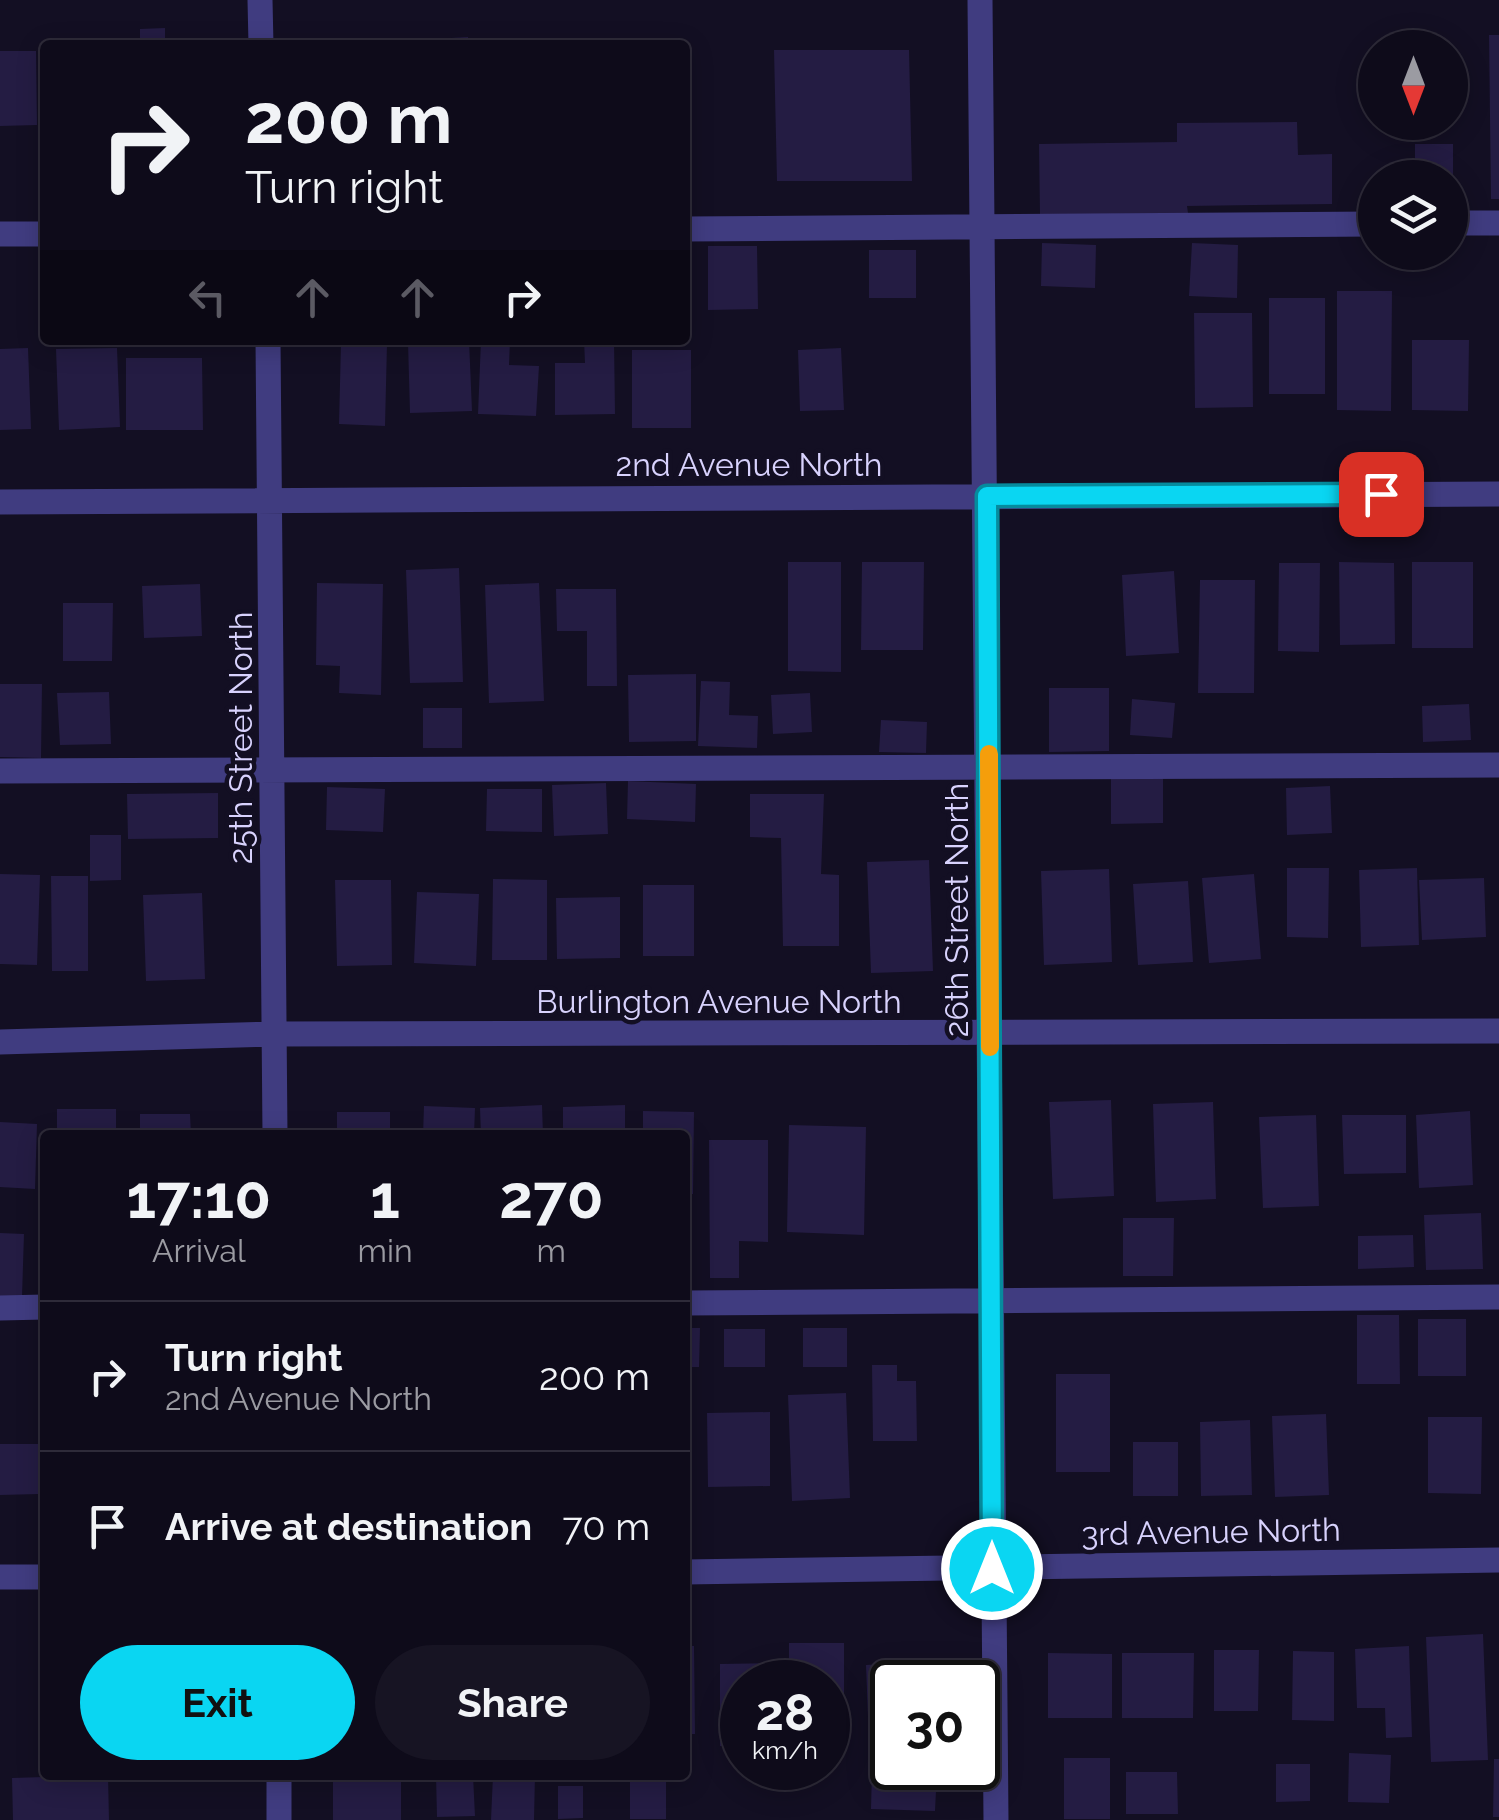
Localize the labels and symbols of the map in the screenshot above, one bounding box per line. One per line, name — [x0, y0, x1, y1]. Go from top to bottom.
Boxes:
north arrow — [1358, 30, 1468, 140]
street label: 2nd Avenue North — [616, 446, 882, 483]
pin — [1339, 452, 1424, 537]
street label: 25th Street North — [222, 612, 259, 864]
street label: 26th Street North — [938, 783, 975, 1037]
street label: Burlington Avenue North — [536, 983, 902, 1020]
street label: 3rd Avenue North — [1081, 1511, 1341, 1552]
position arrow — [940, 1517, 1044, 1621]
speed limit sign: 30 — [870, 1660, 1000, 1790]

